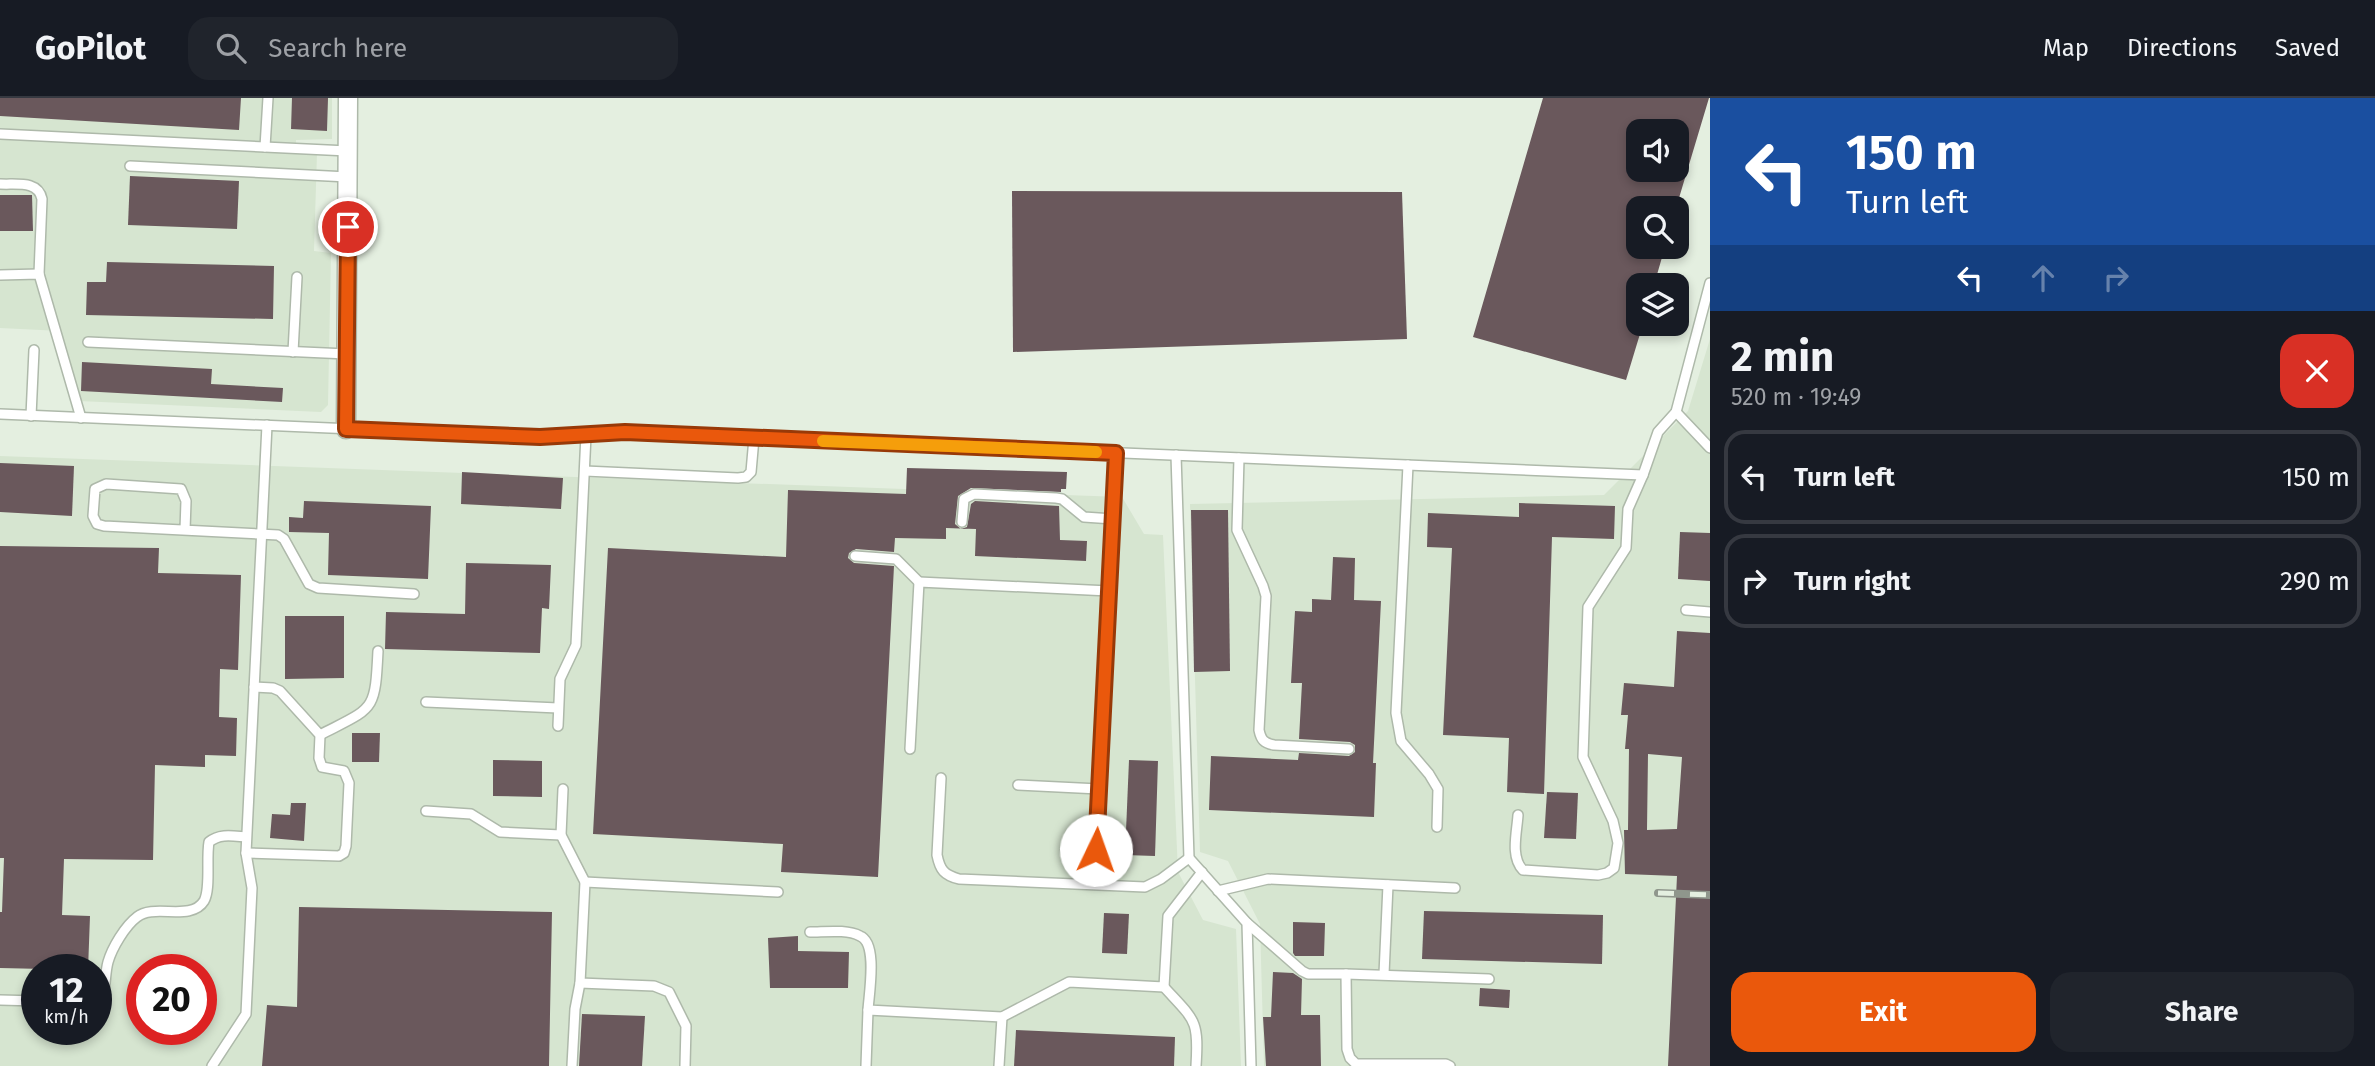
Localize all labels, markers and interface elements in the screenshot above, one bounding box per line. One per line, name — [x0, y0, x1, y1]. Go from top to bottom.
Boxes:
search box — [188, 17, 678, 80]
text: GoPilot — [35, 28, 146, 68]
icon: search — [212, 29, 250, 67]
text: Search here — [268, 33, 407, 64]
text: Map — [2043, 34, 2089, 62]
text: Directions — [2127, 34, 2237, 62]
text: Saved — [2275, 34, 2340, 62]
map controls — [1626, 119, 1689, 336]
button: sound — [1626, 119, 1689, 182]
text: 150 m — [1846, 123, 1977, 182]
icon: left — [1731, 126, 1822, 217]
text: Turn left — [1846, 183, 1968, 221]
button: search — [1626, 196, 1689, 259]
pin — [318, 197, 378, 257]
icon: arrive — [329, 208, 367, 246]
icon: left — [1951, 259, 1989, 297]
icon: ahead — [2024, 259, 2062, 297]
icon: right — [2097, 259, 2135, 297]
button: layers — [1626, 273, 1689, 336]
text: 2 min — [1731, 332, 1834, 382]
button: close — [2280, 334, 2354, 408]
text: 520 m · 19:49 — [1731, 383, 1861, 411]
icon: left — [1735, 458, 1773, 496]
text: Turn left — [1794, 462, 1895, 493]
text: 150 m — [2282, 462, 2350, 493]
icon: right — [1735, 562, 1773, 600]
text: Turn right — [1794, 566, 1911, 597]
text: 290 m — [2280, 566, 2350, 597]
position arrow — [1059, 813, 1133, 887]
speed limit sign: 20 — [126, 954, 217, 1045]
text: 12 — [49, 969, 84, 1011]
button: Exit — [1731, 972, 2036, 1052]
button: Share — [2050, 972, 2354, 1052]
text: km/h — [44, 1006, 89, 1028]

